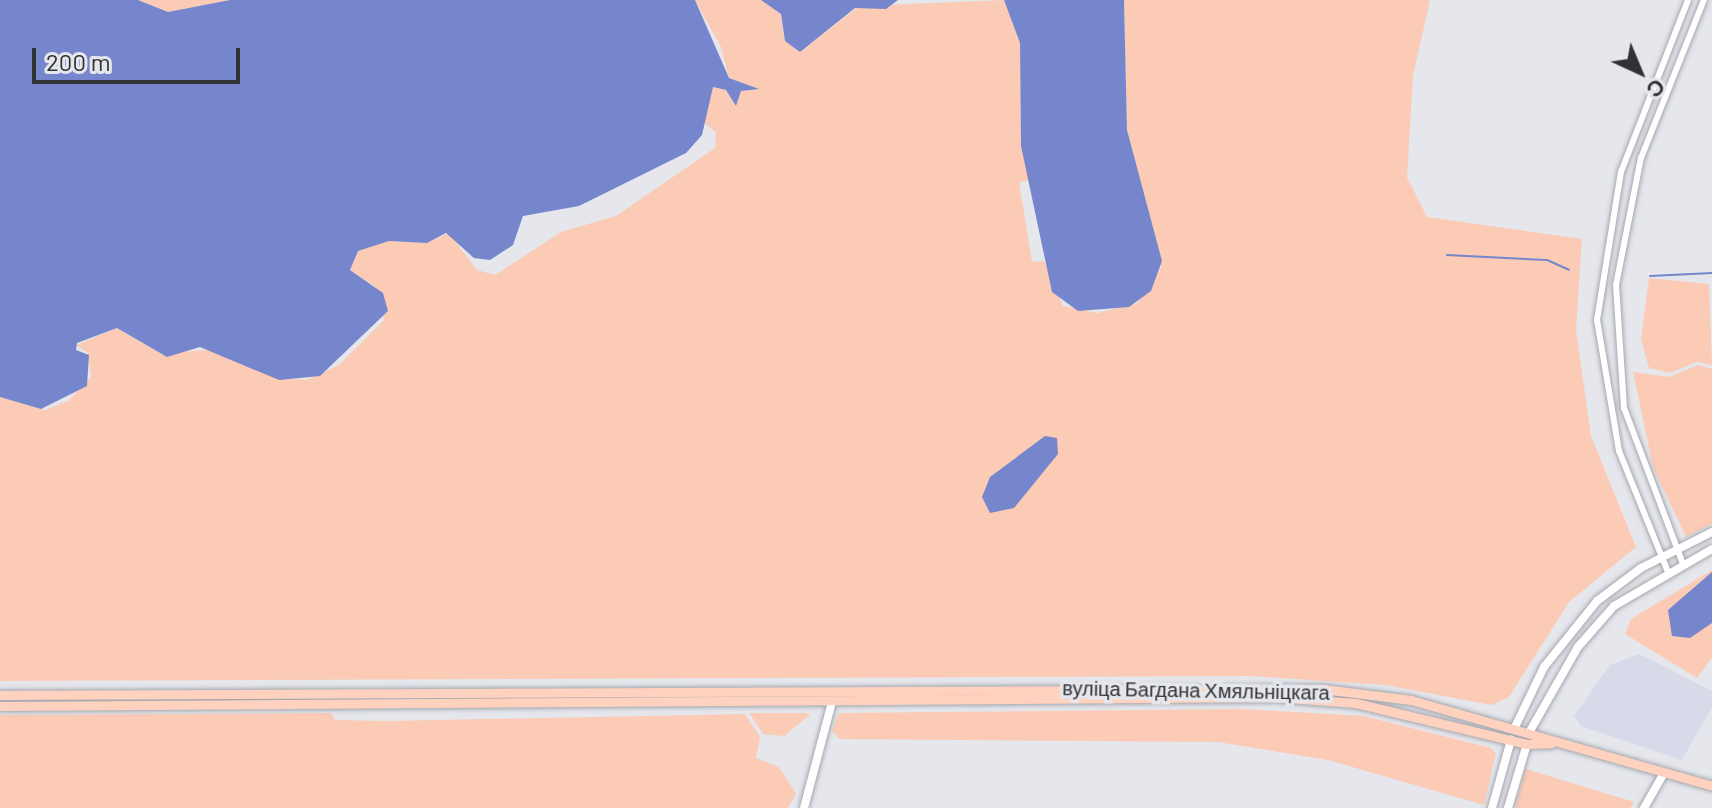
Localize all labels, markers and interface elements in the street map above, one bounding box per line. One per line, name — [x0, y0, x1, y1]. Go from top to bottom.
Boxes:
scale bar — [36, 32, 244, 82]
north arrow — [1600, 32, 1680, 112]
text: 200 m — [46, 47, 111, 76]
text: С — [1642, 74, 1671, 104]
street label: вуліца Багдана Хмяльніцкага — [1062, 676, 1330, 704]

